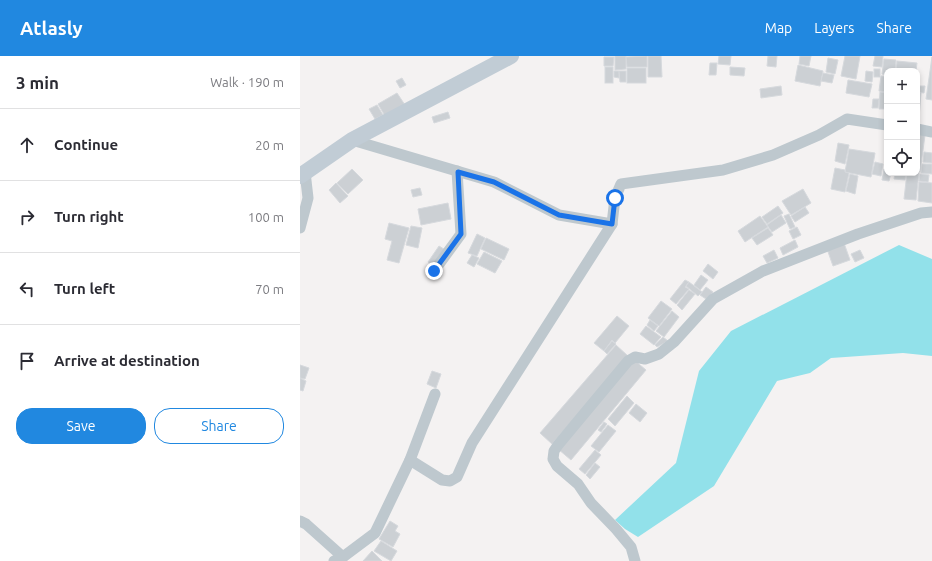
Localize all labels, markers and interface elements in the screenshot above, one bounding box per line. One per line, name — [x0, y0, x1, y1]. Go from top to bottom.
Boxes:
text: Atlasly — [20, 17, 83, 39]
text: Map — [765, 20, 792, 36]
text: Layers — [814, 20, 854, 36]
text: Share — [876, 20, 912, 36]
map controls — [884, 68, 920, 176]
button: + — [884, 68, 920, 104]
text: 3 min — [16, 73, 59, 92]
text: Walk · 190 m — [210, 75, 284, 89]
button: − — [884, 104, 920, 140]
icon: ahead — [16, 134, 38, 156]
text: Continue — [54, 136, 118, 153]
text: 20 m — [255, 138, 284, 152]
button: locate — [884, 140, 920, 176]
route start — [606, 189, 624, 207]
icon: right — [16, 206, 38, 228]
text: Turn right — [54, 208, 124, 225]
text: 100 m — [248, 210, 284, 224]
route end — [425, 262, 443, 280]
icon: left — [16, 278, 38, 300]
text: Turn left — [54, 280, 115, 297]
text: 70 m — [255, 282, 284, 296]
icon: arrive — [16, 350, 38, 372]
text: Arrive at destination — [54, 352, 200, 369]
button: Save — [16, 408, 146, 444]
button: Share — [154, 408, 284, 444]

